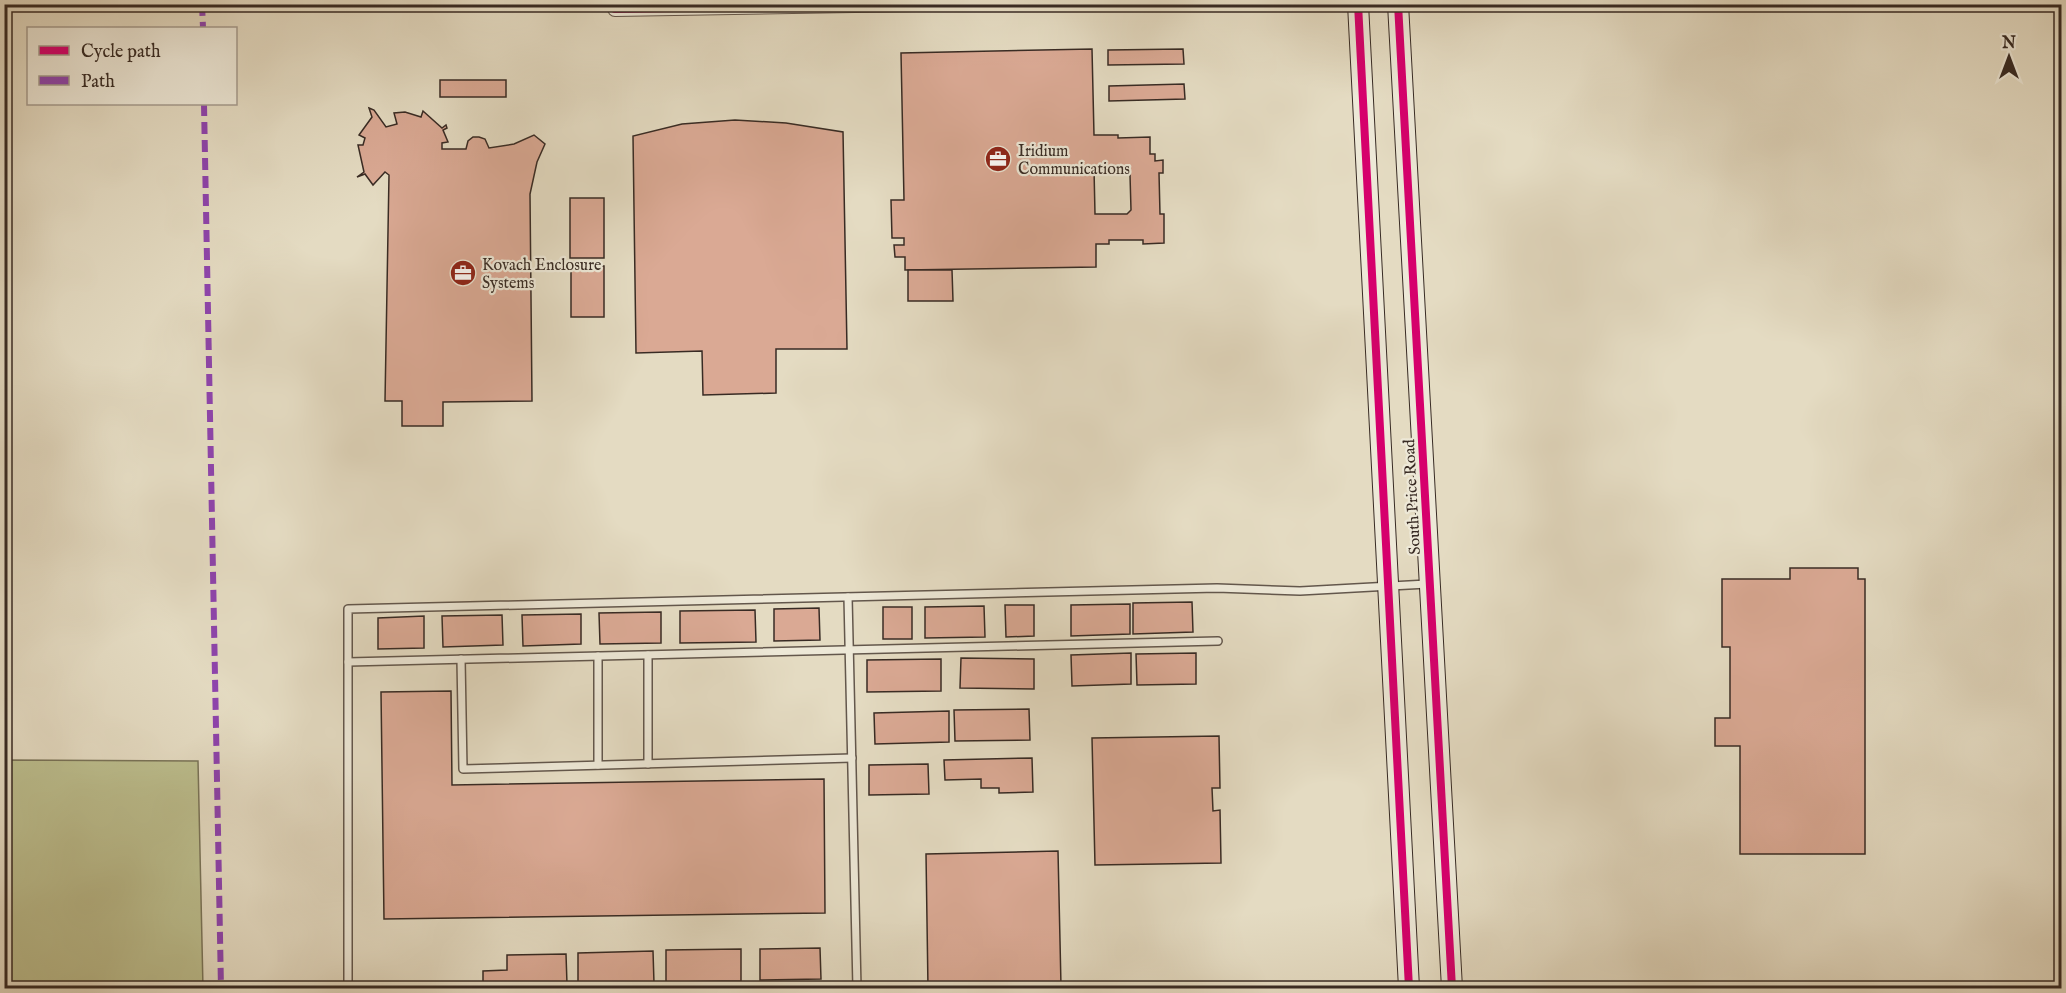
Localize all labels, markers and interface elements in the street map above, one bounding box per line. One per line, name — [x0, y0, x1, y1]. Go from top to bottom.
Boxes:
legend — [27, 27, 237, 105]
north arrow — [1979, 27, 2039, 87]
text: N — [2001, 34, 2016, 54]
text: Cycle path — [81, 41, 161, 64]
text: Path — [81, 71, 115, 94]
place label: Iridium Communications — [1018, 142, 1130, 180]
office icon: Iridium Communications — [983, 144, 1013, 174]
place label: Kovach Enclosure Systems — [482, 256, 601, 294]
office icon: Kovach Enclosure Systems — [448, 258, 478, 288]
street label: South Price Road — [1400, 438, 1426, 555]

